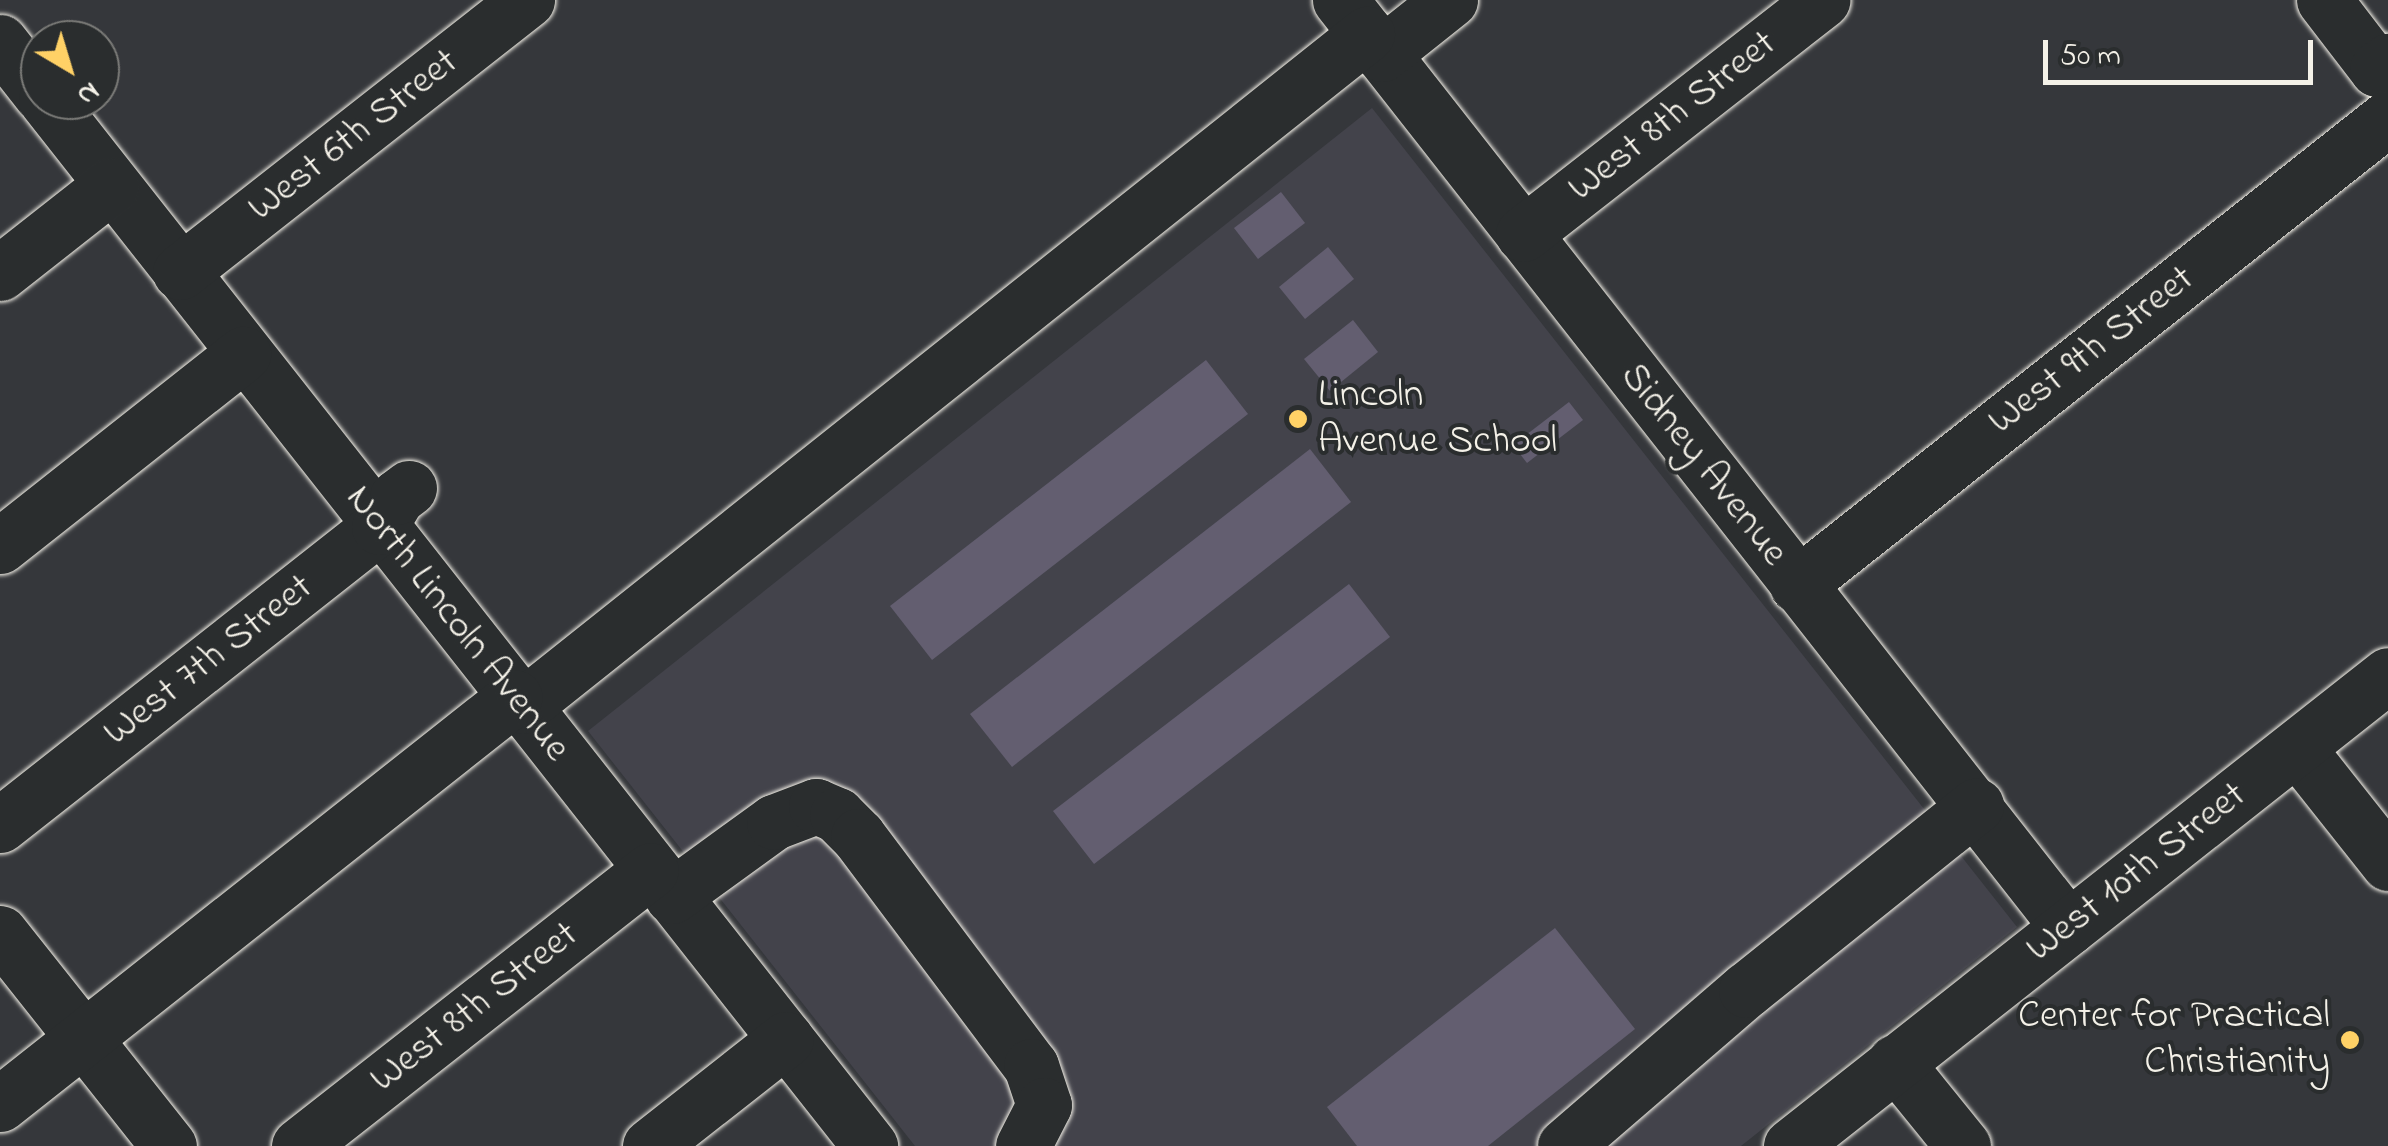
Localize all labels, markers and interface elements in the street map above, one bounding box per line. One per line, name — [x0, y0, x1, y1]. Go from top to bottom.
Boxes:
north arrow — [20, 20, 120, 120]
scale bar — [2048, 20, 2318, 82]
street label: West 8th Street — [1559, 21, 1787, 213]
text: 50 m — [2060, 35, 2121, 79]
street label: West 6th Street — [239, 39, 469, 233]
text: N — [67, 70, 108, 114]
street label: West 9th Street — [1980, 256, 2204, 446]
street label: Sidney Avenue — [1609, 354, 1797, 576]
place label: Lincoln Avenue School — [1318, 372, 1557, 466]
marker: Lincoln Avenue School — [1287, 408, 1309, 430]
street label: North Lincoln Avenue — [334, 476, 580, 772]
street label: West 7th Street — [95, 564, 323, 758]
street label: West 10th Street — [2017, 772, 2257, 974]
street label: West 8th Street — [361, 912, 589, 1104]
place label: Center for Practical Christianity — [2018, 993, 2330, 1087]
marker: Center for Practical Christianity — [2339, 1029, 2361, 1051]

